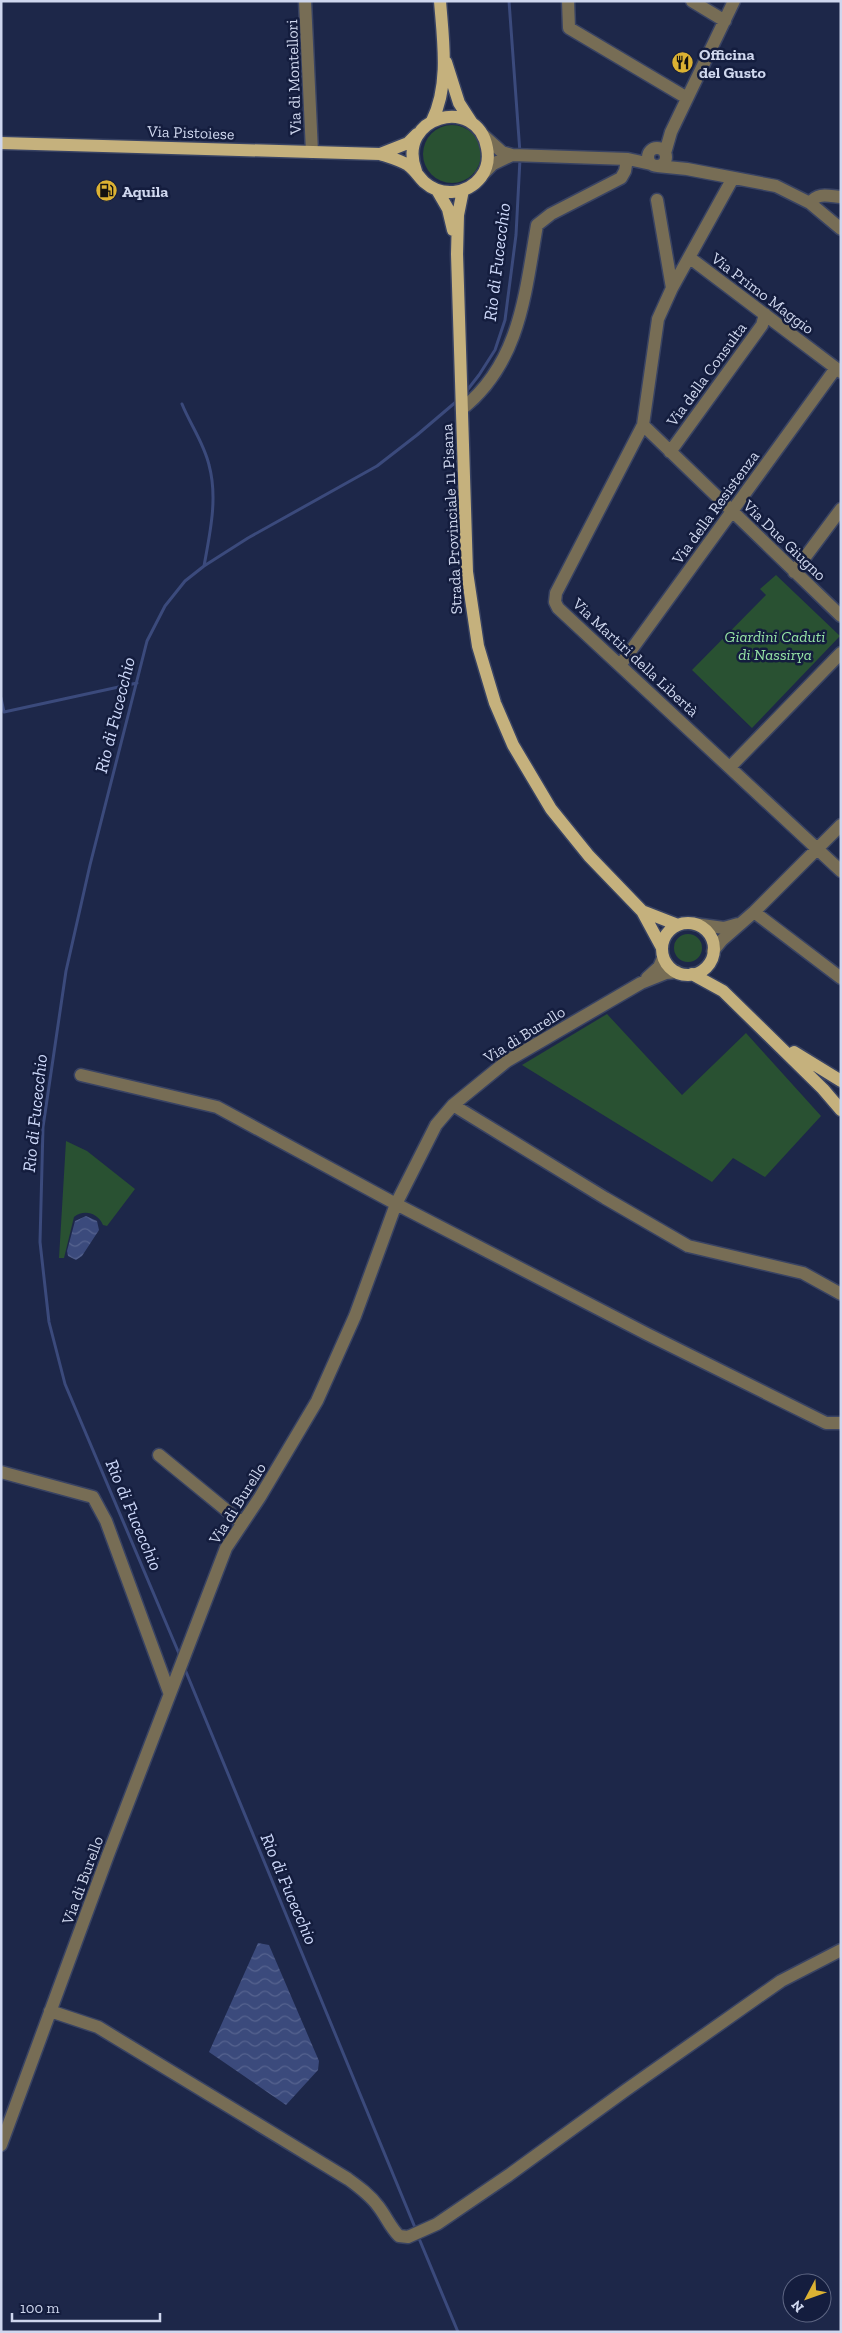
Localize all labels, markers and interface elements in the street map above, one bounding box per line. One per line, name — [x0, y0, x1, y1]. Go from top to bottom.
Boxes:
street label: Via di Montellori — [282, 19, 305, 136]
place label: Officina del Gusto — [699, 45, 766, 82]
restaurant icon: Officina del Gusto — [671, 51, 695, 75]
street label: Via Pistoiese — [146, 121, 235, 144]
fuel station icon: Aquila — [94, 179, 118, 203]
place label: Aquila — [122, 182, 168, 201]
water label: Rio di Fucecchio — [479, 202, 515, 322]
street label: Via Primo Maggio — [707, 248, 818, 338]
street label: Via della Consulta — [662, 318, 751, 431]
street label: Strada Provinciale 11 Pisana — [437, 423, 466, 615]
street label: Via della Resistenza — [667, 447, 763, 569]
street label: Via Due Giugno — [739, 495, 830, 585]
street label: Via Martiri della Libertà — [568, 593, 703, 721]
park label: Giardini Caduti di Nassirya — [725, 627, 825, 664]
water label: Rio di Fucecchio — [90, 655, 140, 775]
street label: Via di Burello — [479, 1002, 568, 1067]
water label: Rio di Fucecchio — [18, 1053, 52, 1173]
water label: Rio di Fucecchio — [101, 1456, 167, 1574]
street label: Via di Burello — [204, 1459, 270, 1548]
water label: Rio di Fucecchio — [256, 1830, 322, 1948]
street label: Via di Burello — [57, 1834, 107, 1928]
north arrow — [782, 2273, 832, 2323]
scale bar — [12, 2290, 160, 2322]
text: N — [787, 2296, 807, 2316]
text: 100 m — [20, 2299, 59, 2317]

